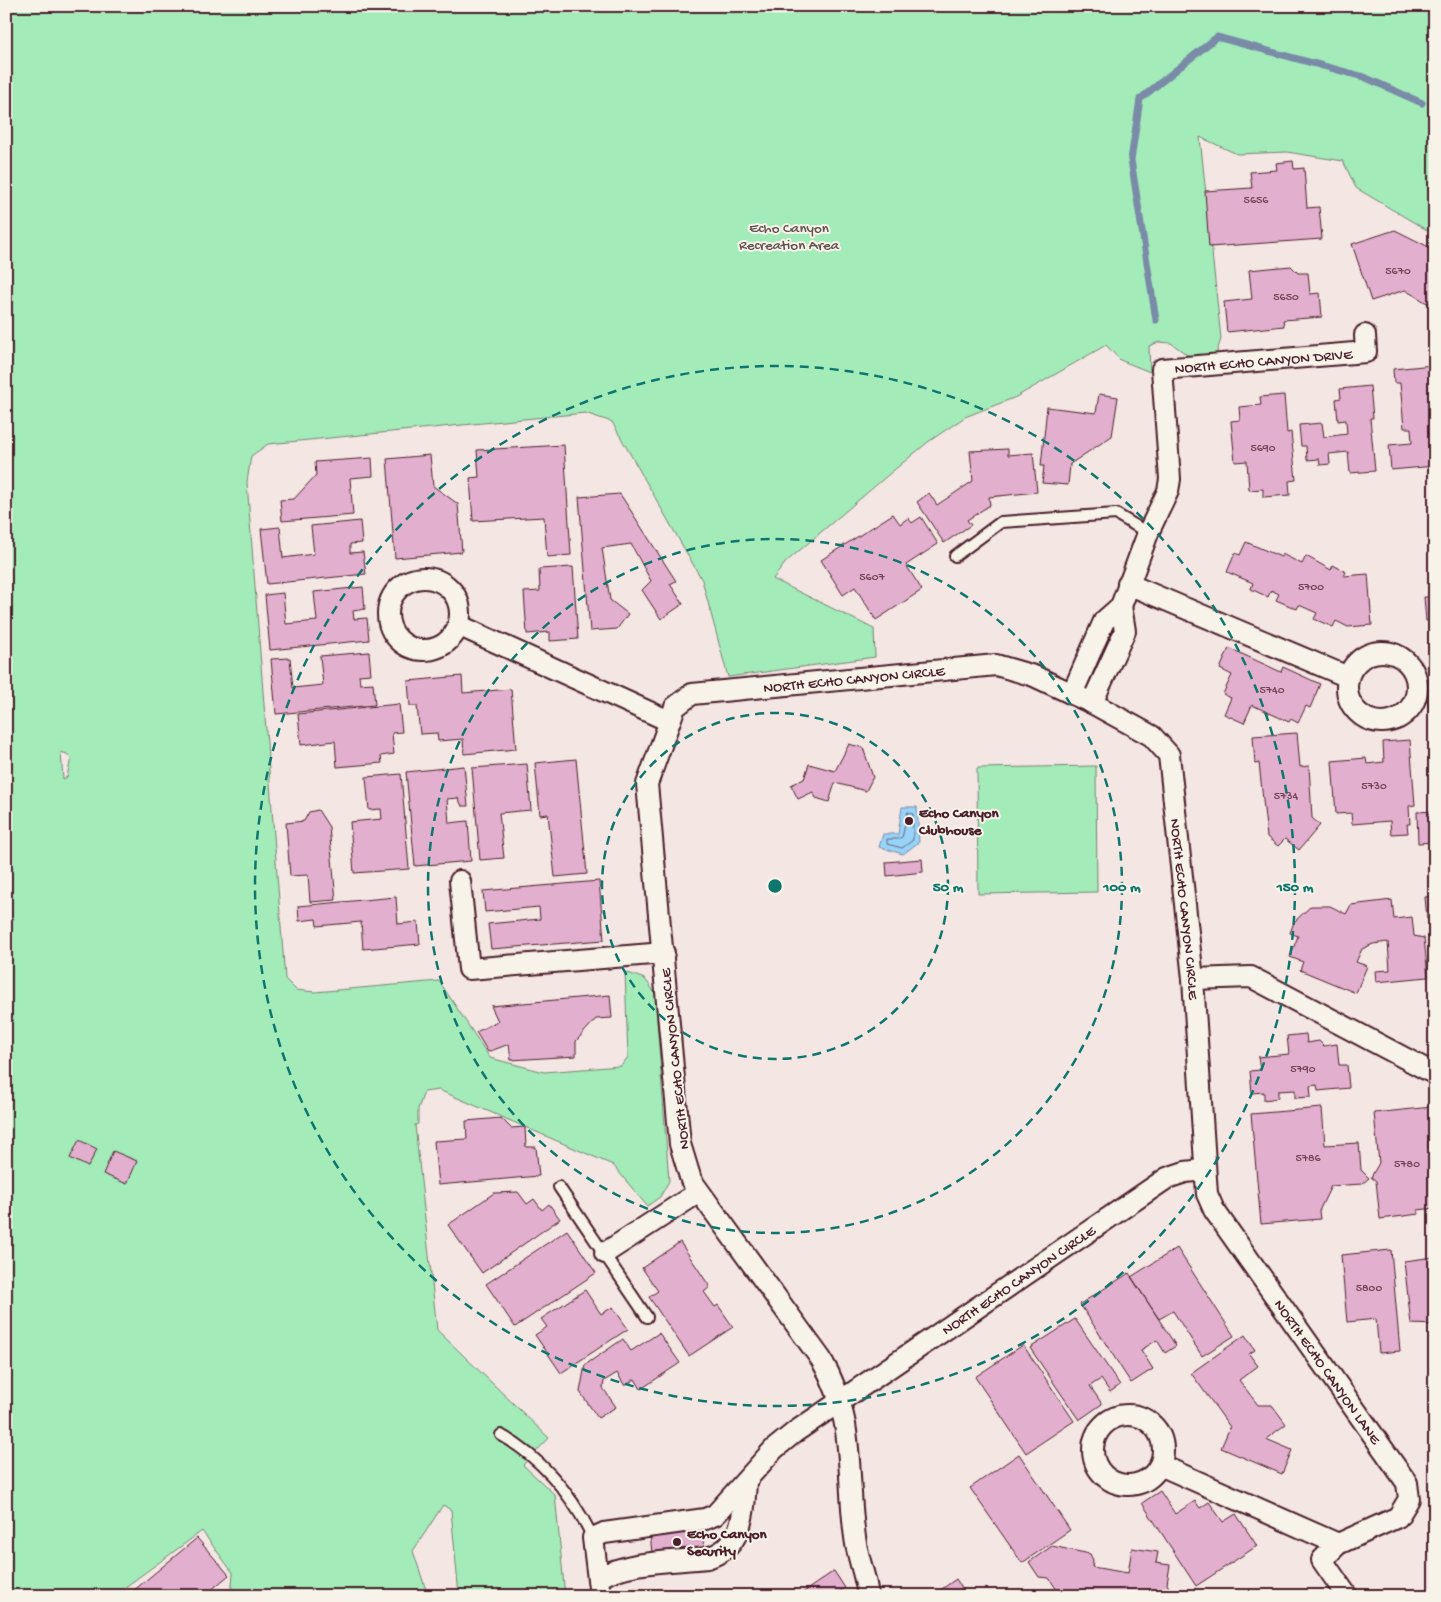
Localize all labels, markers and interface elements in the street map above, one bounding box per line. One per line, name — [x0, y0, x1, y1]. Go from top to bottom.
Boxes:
house number: 5656 — [1244, 194, 1269, 208]
park label: Echo Canyon Recreation Area — [739, 220, 840, 255]
house number: 5670 — [1385, 265, 1411, 279]
house number: 5650 — [1273, 291, 1299, 305]
street label: NORTH ECHO CANYON DRIVE — [1174, 346, 1354, 379]
house number: 5690 — [1250, 442, 1276, 456]
house number: 5607 — [859, 571, 885, 585]
house number: 5700 — [1298, 581, 1324, 595]
street label: NORTH ECHO CANYON CIRCLE — [763, 663, 946, 698]
house number: 5740 — [1259, 684, 1285, 698]
house number: 5730 — [1361, 780, 1387, 794]
house number: 5734 — [1274, 790, 1299, 804]
place label: Echo Canyon Clubhouse — [918, 805, 1000, 840]
marker: Echo Canyon Clubhouse — [903, 815, 915, 827]
street label: NORTH ECHO CANYON CIRCLE — [1165, 818, 1201, 1001]
centre of rings — [766, 877, 784, 895]
text: 50 m — [933, 879, 964, 897]
text: 100 m — [1102, 879, 1141, 897]
text: 150 m — [1276, 879, 1314, 897]
street label: NORTH ECHO CANYON CIRCLE — [657, 967, 694, 1150]
house number: 5790 — [1290, 1063, 1316, 1077]
house number: 5786 — [1295, 1152, 1322, 1166]
house number: 5780 — [1394, 1158, 1420, 1172]
street label: NORTH ECHO CANYON CIRCLE — [939, 1222, 1100, 1340]
house number: 5800 — [1356, 1282, 1382, 1296]
street label: NORTH ECHO CANYON LANE — [1269, 1297, 1384, 1449]
place label: Echo Canyon Security — [687, 1526, 768, 1561]
marker: Echo Canyon Security — [671, 1536, 683, 1548]

